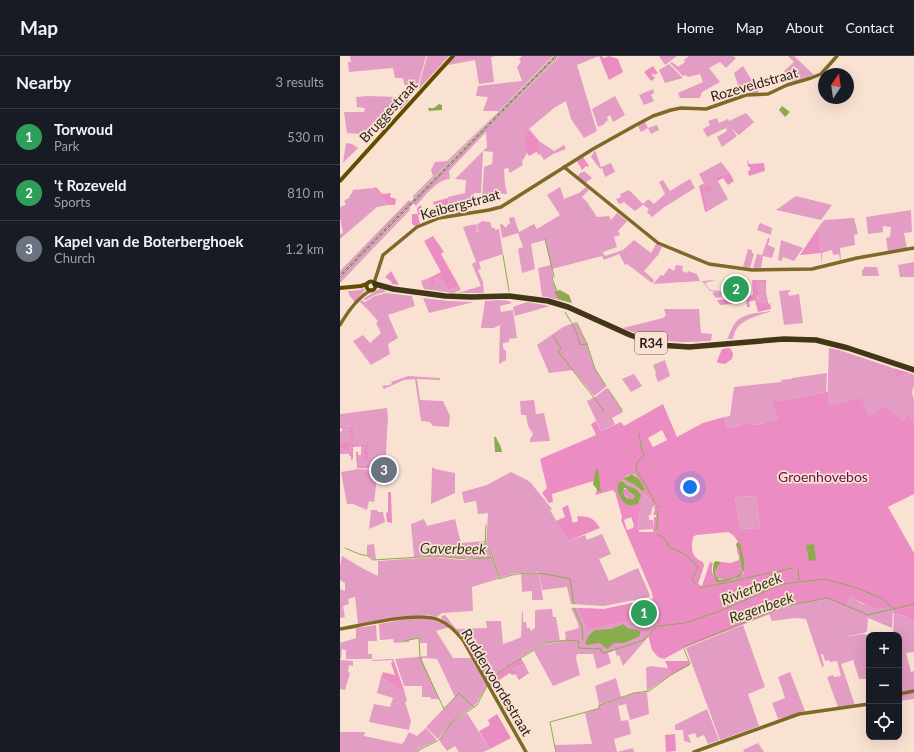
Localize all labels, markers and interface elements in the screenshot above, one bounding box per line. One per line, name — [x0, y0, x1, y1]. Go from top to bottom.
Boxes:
text: Map — [20, 16, 58, 39]
text: Home — [676, 19, 714, 36]
text: Map — [736, 19, 763, 36]
text: About — [785, 19, 823, 36]
text: Contact — [845, 19, 894, 36]
street label: Rozeveldstraat — [708, 63, 800, 105]
north arrow — [818, 68, 854, 104]
text: Nearby — [16, 72, 71, 93]
text: 3 results — [276, 74, 324, 90]
street label: Bruggestraat — [355, 76, 421, 146]
text: Torwoud — [54, 120, 113, 138]
text: 1 — [25, 129, 33, 145]
text: 530 m — [287, 129, 324, 145]
text: Park — [54, 138, 79, 154]
text: 't Rozeveld — [54, 176, 127, 194]
text: 2 — [25, 185, 33, 201]
text: 810 m — [287, 185, 324, 201]
street label: Keibergstraat — [418, 185, 502, 223]
text: Sports — [54, 194, 91, 210]
text: Kapel van de Boterberghoek — [54, 232, 243, 250]
text: 3 — [25, 241, 33, 257]
text: 1.2 km — [285, 241, 324, 257]
text: Church — [54, 250, 95, 266]
pin: 2 — [723, 274, 749, 304]
road number: R34 — [635, 332, 667, 354]
pin: 3 — [371, 455, 397, 485]
park label: Groenhovebos — [778, 468, 868, 485]
your location — [680, 477, 700, 497]
water label: Gaverbeek — [420, 538, 487, 558]
water label: Rivierbeek — [718, 567, 785, 608]
water label: Regenbeek — [726, 587, 796, 626]
pin: 1 — [631, 598, 657, 628]
street label: Ruddervoordestraat — [458, 625, 536, 739]
map controls — [866, 632, 902, 740]
button: + — [866, 632, 902, 668]
button: − — [866, 668, 902, 704]
button: locate — [866, 704, 902, 740]

